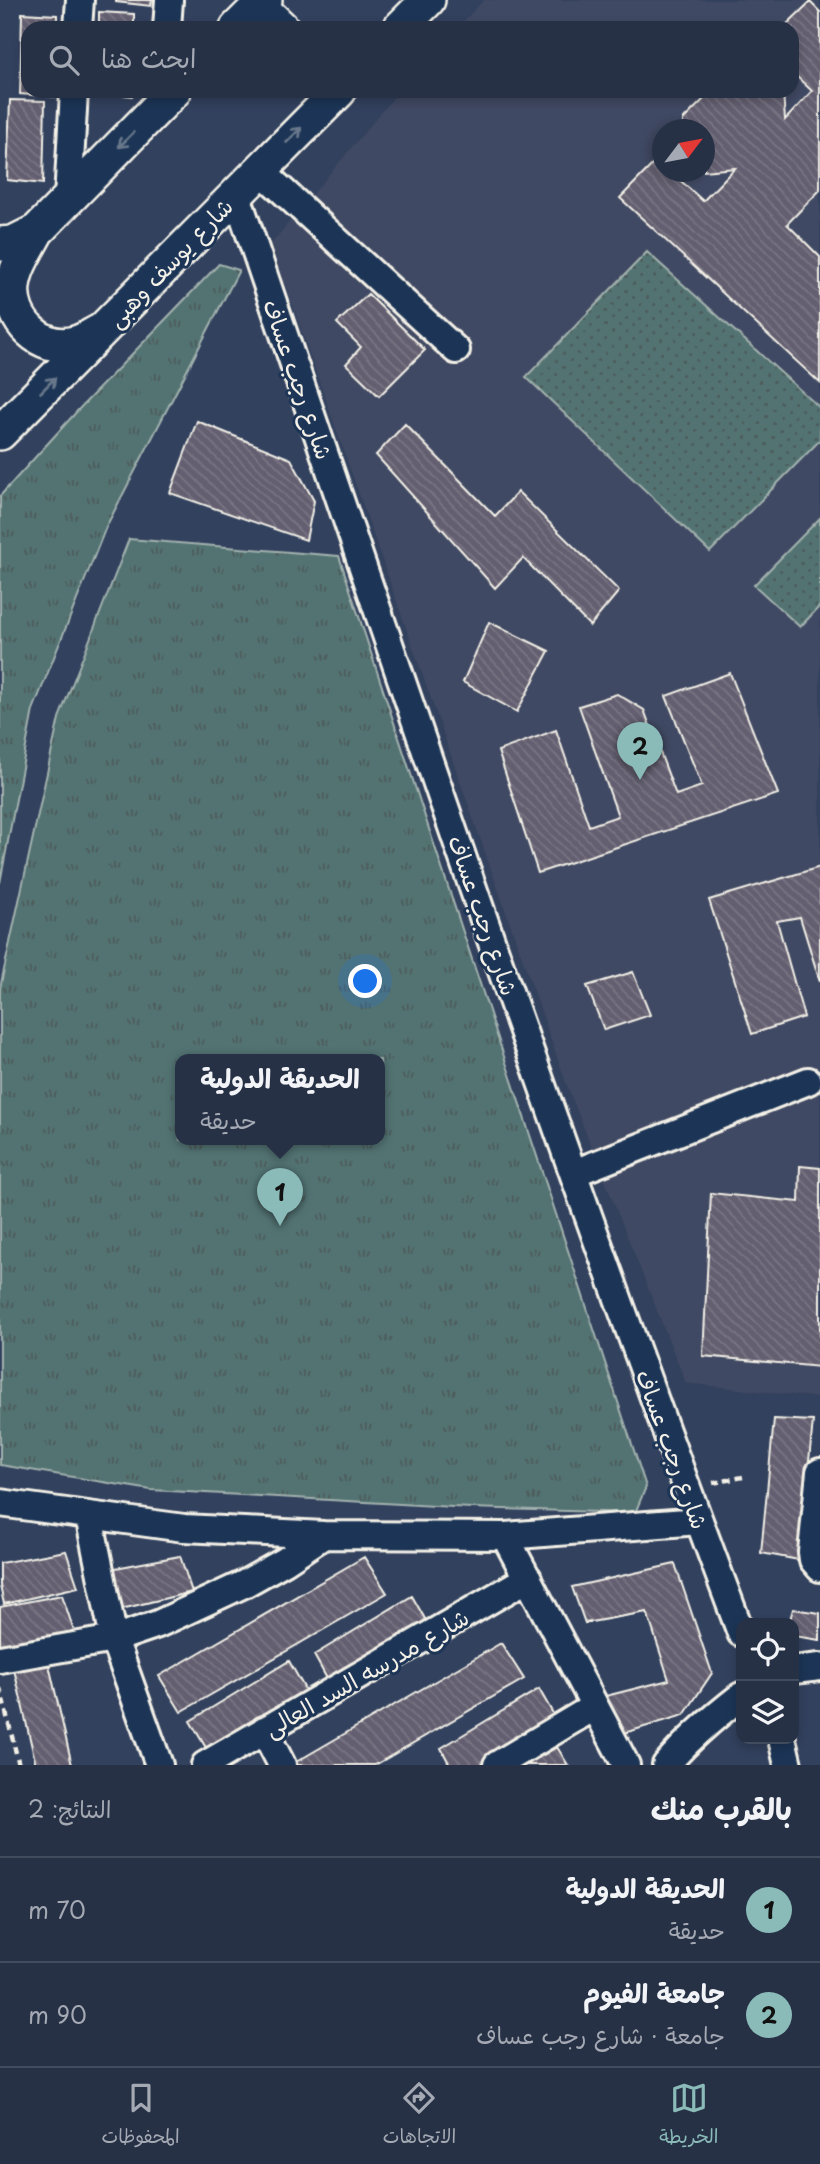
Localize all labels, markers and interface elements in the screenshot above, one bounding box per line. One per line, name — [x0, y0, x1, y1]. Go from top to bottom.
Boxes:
search box — [21, 21, 799, 98]
text: ابحث هنا — [101, 38, 196, 77]
icon: search — [45, 41, 83, 79]
north arrow — [652, 119, 715, 182]
one-way arrow — [286, 127, 303, 144]
one-way arrow — [118, 131, 135, 148]
street label: شارع يوسف وهبى — [98, 189, 240, 335]
street label: شارع رجب عساف — [255, 294, 343, 464]
one-way arrow — [40, 376, 57, 393]
pin: 2 — [617, 722, 663, 780]
street label: شارع رجب عساف — [440, 830, 528, 1000]
your location — [348, 964, 382, 998]
popup — [175, 1054, 385, 1145]
text: الحديقة الدولية — [200, 1058, 360, 1097]
text: حديقة — [200, 1102, 257, 1137]
pin: 1 — [257, 1168, 303, 1226]
street label: شارع رجب عساف — [628, 1364, 718, 1534]
street label: شارع مدرسه السد العالى — [257, 1599, 475, 1745]
map controls — [736, 1618, 799, 1744]
button: locate — [736, 1618, 799, 1681]
button: layers — [736, 1681, 799, 1744]
text: بالقرب منك — [651, 1785, 792, 1830]
text: النتائج: 2 — [28, 1791, 111, 1826]
text: الحديقة الدولية — [566, 1868, 725, 1907]
text: 70 m — [28, 1892, 86, 1927]
text: 1 — [764, 1892, 775, 1927]
text: حديقة — [669, 1912, 725, 1947]
text: جامعة الفيوم — [583, 1973, 725, 2012]
text: 90 m — [28, 1997, 87, 2032]
text: 2 — [761, 1997, 777, 2032]
text: جامعة · شارع رجب عساف — [476, 2017, 725, 2052]
tab: المحفوظات — [102, 2079, 180, 2153]
tab: الاتجاهات — [383, 2079, 456, 2153]
tab: الخريطة — [659, 2079, 718, 2153]

